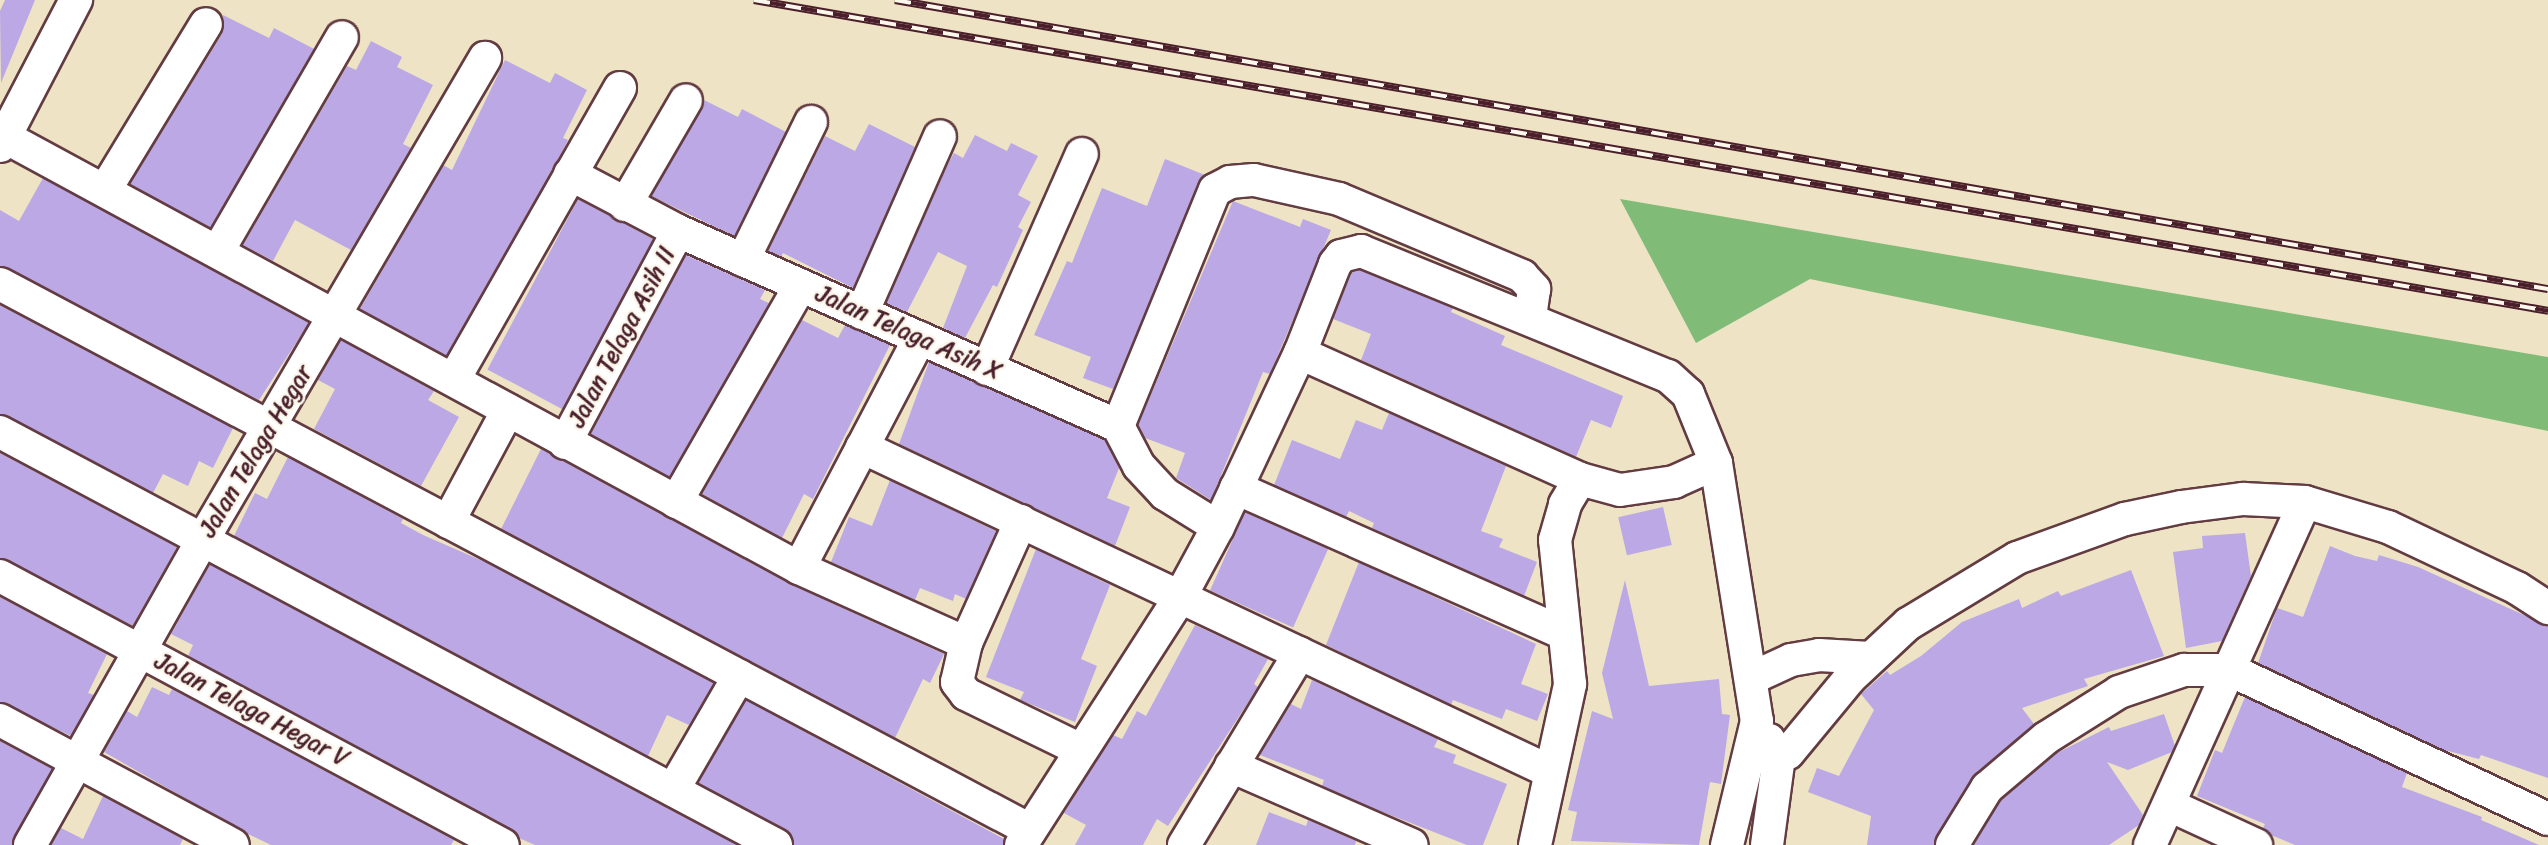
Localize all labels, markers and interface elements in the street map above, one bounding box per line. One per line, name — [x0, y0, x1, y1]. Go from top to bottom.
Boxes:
street label: Jalan Telaga Asih II — [562, 240, 682, 434]
street label: Jalan Telaga Asih X — [811, 279, 1007, 387]
street label: Jalan Telaga Hegar — [193, 359, 319, 543]
street label: Jalan Telaga Hegar V — [149, 646, 355, 774]

